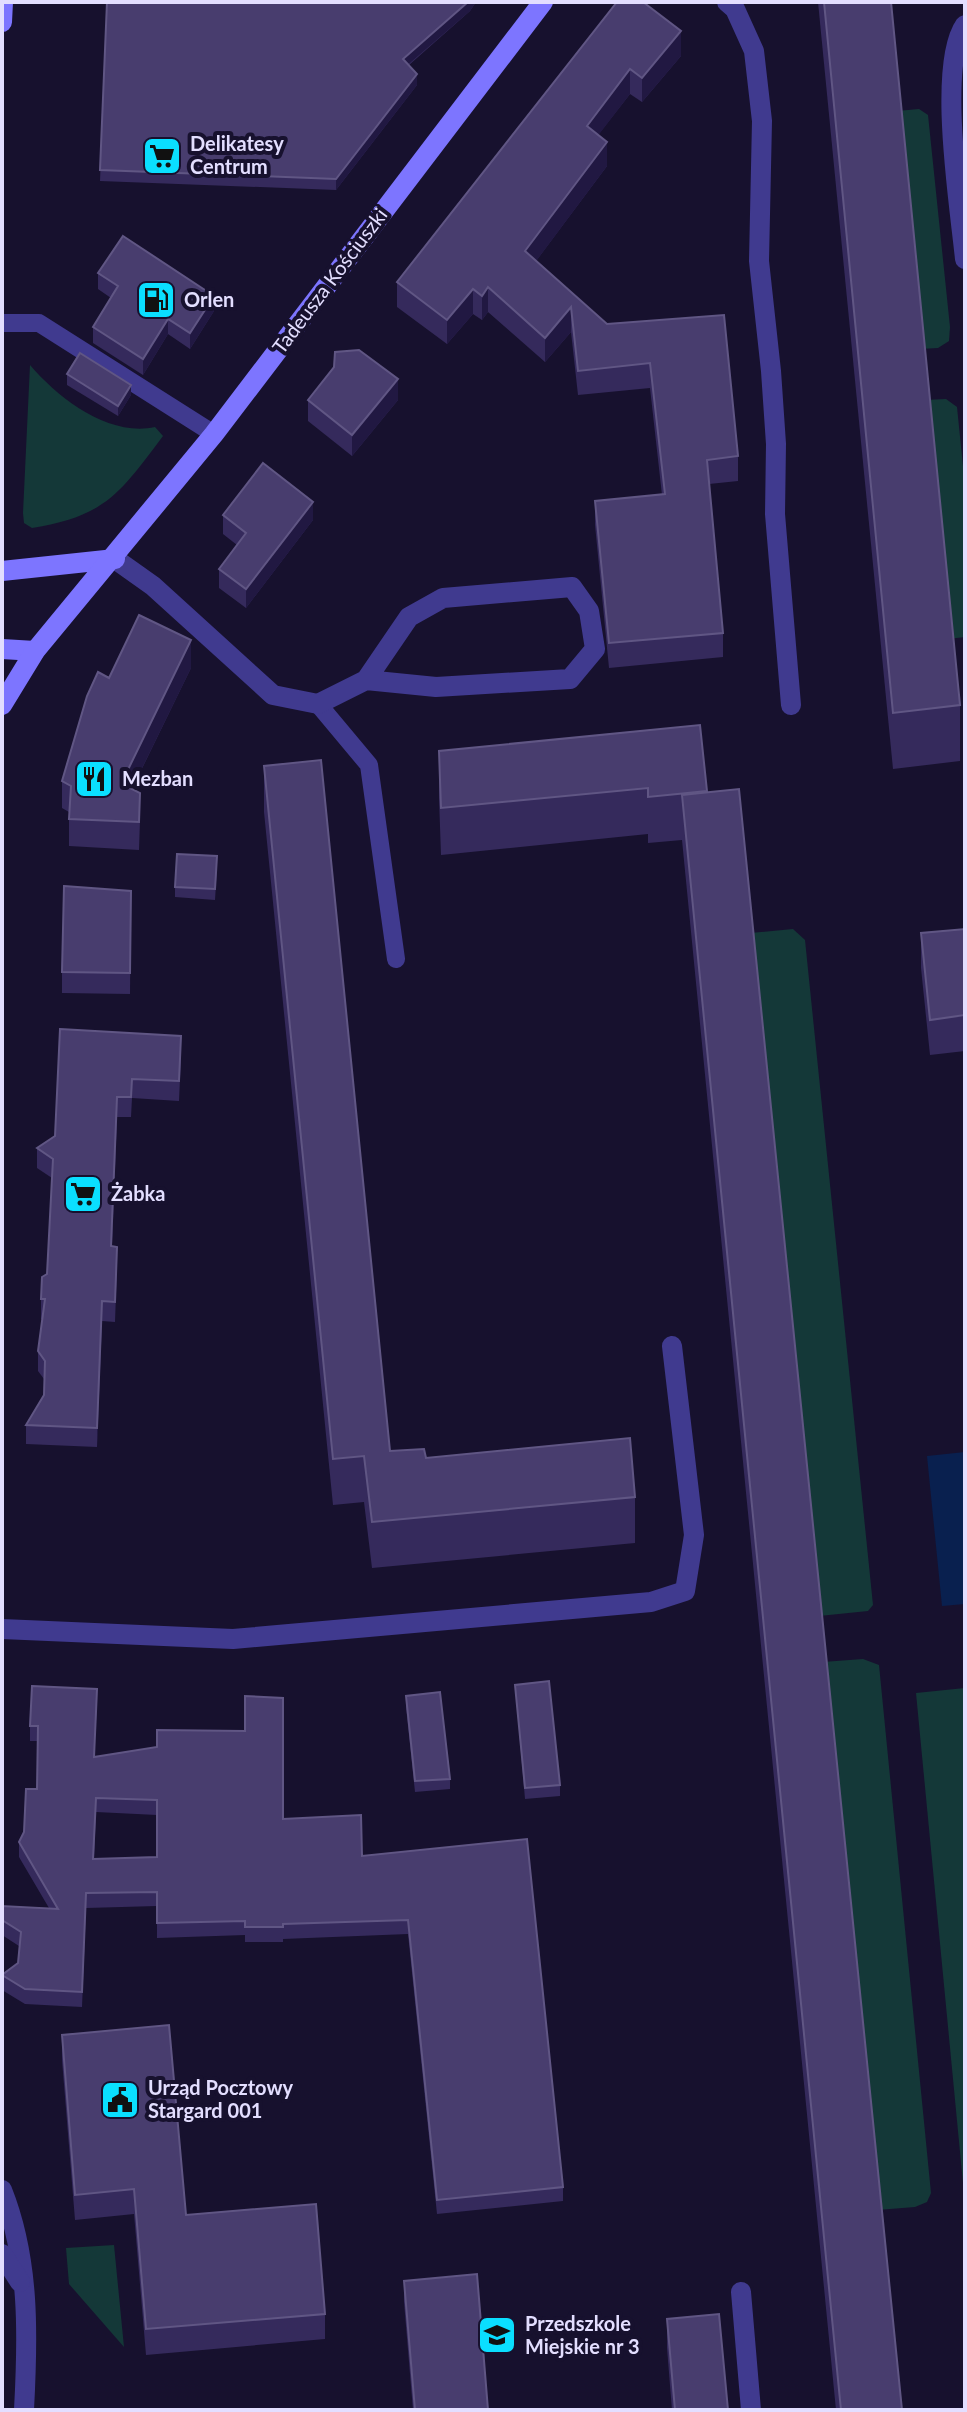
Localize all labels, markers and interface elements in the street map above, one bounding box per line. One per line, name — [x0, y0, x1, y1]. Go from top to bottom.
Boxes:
place label: Delikatesy Centrum — [190, 131, 284, 178]
supermarket icon: Delikatesy Centrum — [141, 135, 183, 177]
street label: Tadeusza Kościuszki — [267, 203, 392, 358]
fuel station icon: Orlen — [135, 279, 177, 321]
place label: Orlen — [184, 287, 234, 311]
restaurant icon: Mezban — [73, 758, 115, 800]
place label: Mezban — [122, 766, 193, 790]
supermarket icon: Żabka — [62, 1173, 104, 1215]
place label: Żabka — [111, 1181, 165, 1205]
place label: Urząd Pocztowy Stargard 001 — [148, 2075, 293, 2122]
public building icon: Urząd Pocztowy Stargard 001 — [99, 2079, 141, 2121]
place label: Przedszkole Miejskie nr 3 — [525, 2311, 639, 2358]
school or university icon: Przedszkole Miejskie nr 3 — [476, 2314, 518, 2356]

